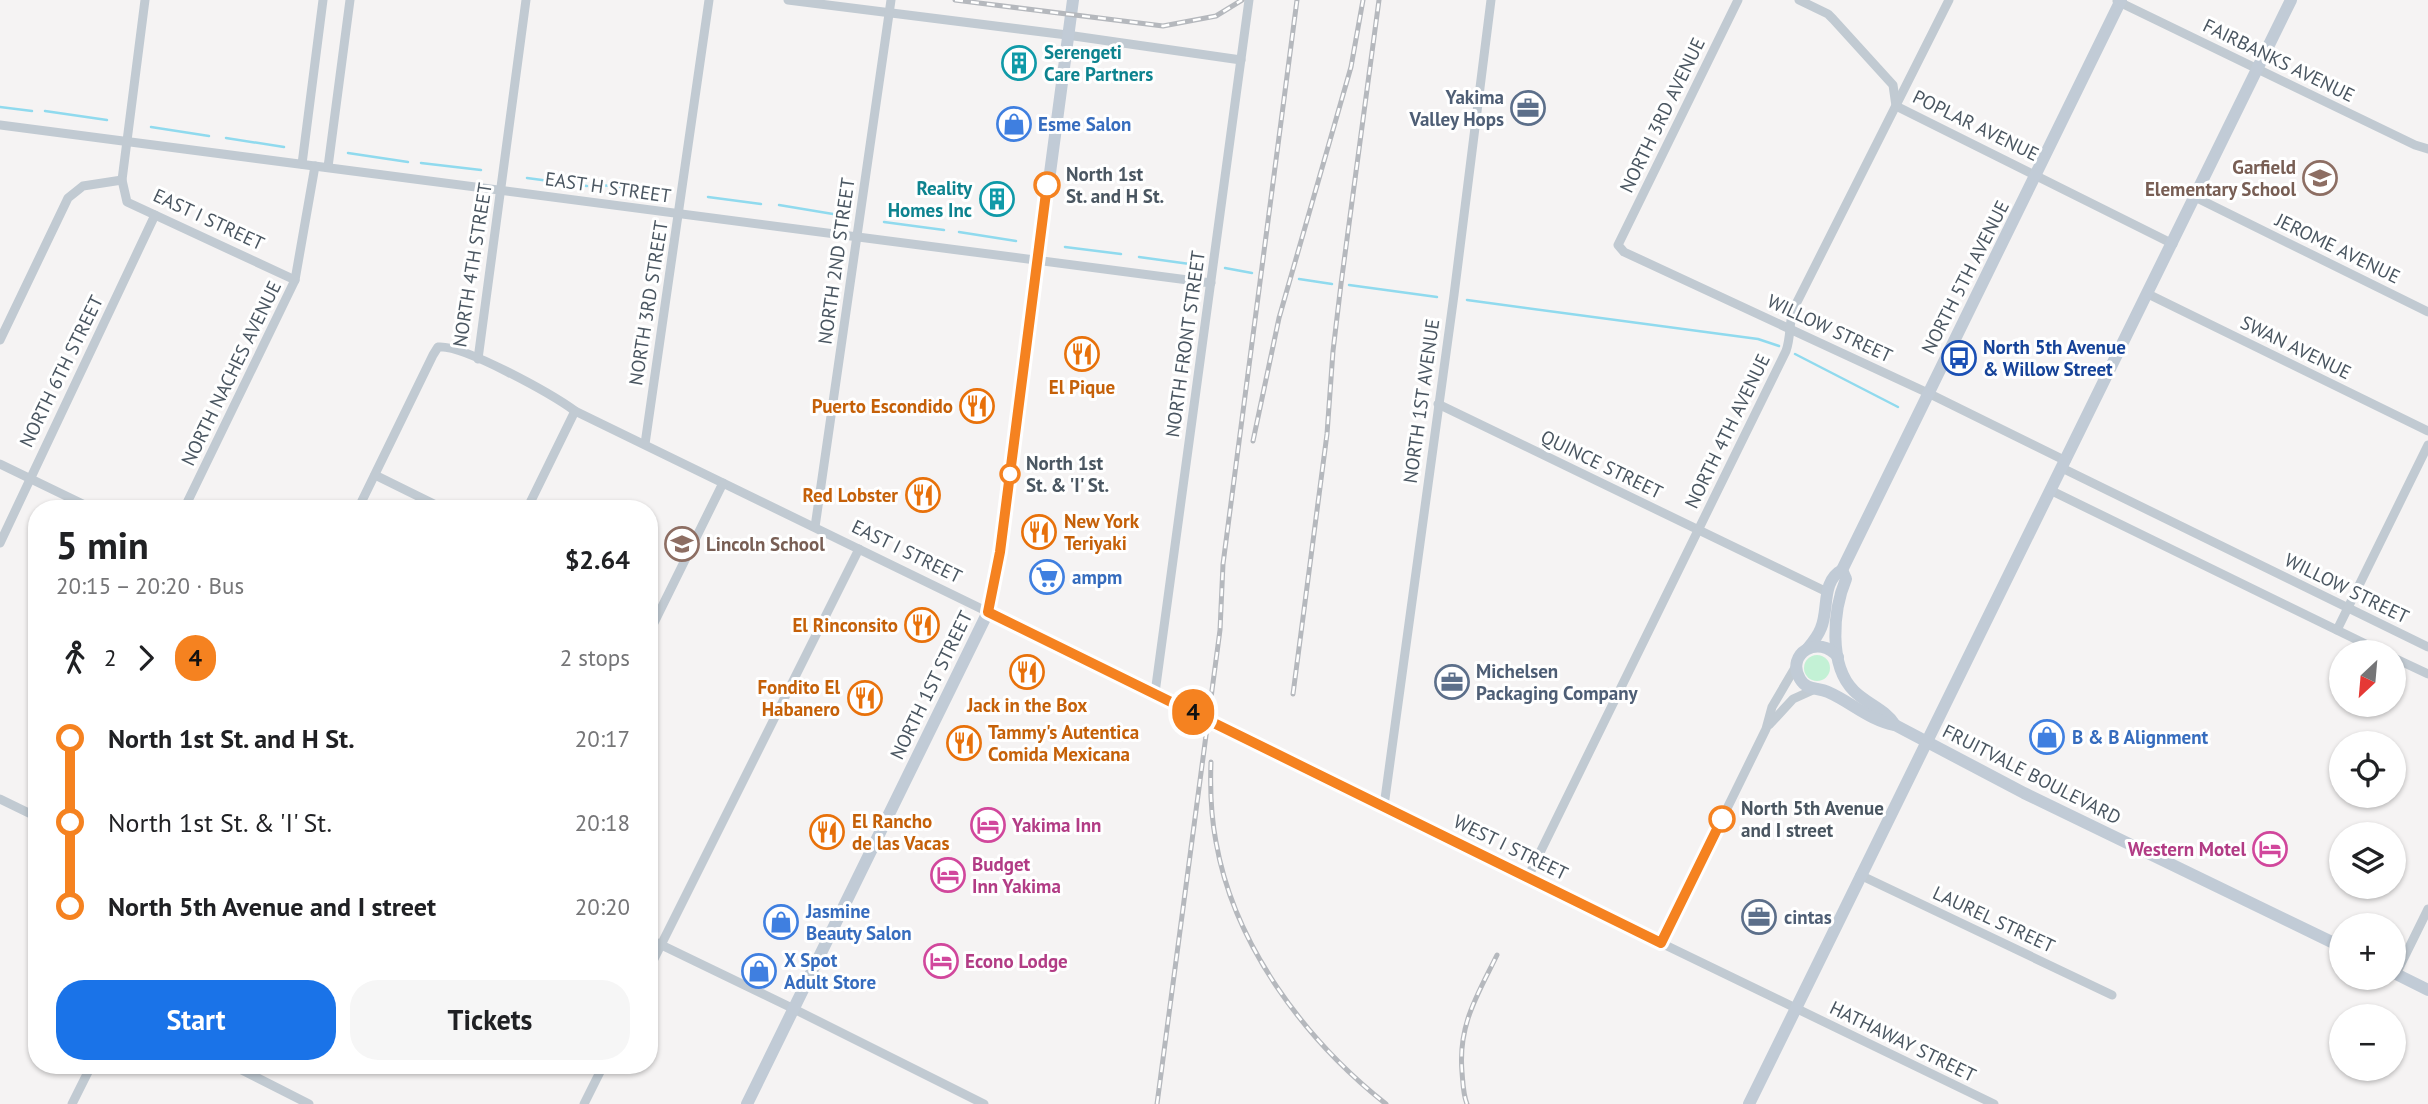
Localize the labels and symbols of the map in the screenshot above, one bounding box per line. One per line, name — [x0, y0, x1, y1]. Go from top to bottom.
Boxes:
street label: FAIRBANKS AVENUE — [2199, 13, 2359, 107]
street label: NORTH 3RD AVENUE — [1614, 34, 1710, 196]
place label: Serengeti Care Partners — [1044, 40, 1153, 86]
building icon: Serengeti Care Partners — [1000, 44, 1038, 82]
street label: POPLAR AVENUE — [1909, 84, 2043, 166]
place label: Yakima Valley Hops — [1409, 85, 1504, 131]
office icon: Yakima Valley Hops — [1509, 89, 1547, 127]
shop icon: Esme Salon — [995, 105, 1033, 143]
place label: Esme Salon — [1038, 112, 1131, 136]
place label: Garfield Elementary School — [2145, 155, 2296, 201]
school or university icon: Garfield Elementary School — [2301, 159, 2339, 197]
place label: North 1st St. and H St. — [1066, 162, 1164, 208]
street label: EAST H STREET — [543, 166, 673, 208]
marker: North 1st St. and H St. — [1034, 172, 1060, 198]
street label: NORTH 2ND STREET — [812, 176, 860, 346]
place label: Reality Homes Inc — [888, 176, 973, 222]
building icon: Reality Homes Inc — [978, 180, 1016, 218]
street label: NORTH 4TH STREET — [447, 181, 497, 349]
street label: EAST I STREET — [150, 183, 269, 255]
street label: NORTH 5TH AVENUE — [1916, 196, 2014, 358]
street label: JEROME AVENUE — [2271, 207, 2404, 288]
street label: NORTH 3RD STREET — [623, 219, 673, 387]
street label: NORTH FRONT STREET — [1160, 249, 1210, 439]
street label: NORTH NACHES AVENUE — [176, 277, 286, 469]
street label: WILLOW STREET — [1764, 289, 1897, 368]
street label: NORTH 6TH STREET — [14, 291, 108, 451]
street label: SWAN AVENUE — [2237, 310, 2355, 384]
street label: NORTH 1ST AVENUE — [1398, 317, 1444, 485]
restaurant icon: El Pique — [1063, 335, 1101, 373]
place label: North 5th Avenue & Willow Street — [1983, 335, 2126, 381]
bus stop icon: North 5th Avenue & Willow Street — [1940, 339, 1978, 377]
street label: NORTH 4TH AVENUE — [1679, 350, 1775, 512]
place label: El Pique — [1049, 375, 1115, 399]
restaurant icon: Puerto Escondido — [958, 387, 996, 425]
place label: Puerto Escondido — [812, 394, 953, 418]
street label: QUINCE STREET — [1537, 424, 1667, 504]
place label: North 1st St. & 'I' St. — [1026, 451, 1109, 497]
marker: North 1st St. & 'I' St. — [1000, 464, 1020, 484]
restaurant icon: Red Lobster — [904, 476, 942, 514]
place label: Red Lobster — [802, 483, 898, 507]
place label: New York Teriyaki — [1064, 509, 1140, 555]
restaurant icon: New York Teriyaki — [1020, 513, 1058, 551]
street label: EAST I STREET — [848, 514, 966, 588]
school or university icon: Lincoln School — [663, 525, 701, 563]
place label: Lincoln School — [706, 532, 825, 556]
street label: WILLOW STREET — [2281, 548, 2414, 629]
supermarket icon: ampm — [1028, 558, 1066, 596]
place label: ampm — [1072, 565, 1122, 589]
street label: NORTH 1ST STREET — [885, 606, 978, 763]
restaurant icon: El Rinconsito — [903, 606, 941, 644]
place label: El Rinconsito — [792, 613, 898, 637]
north arrow — [2329, 640, 2406, 718]
restaurant icon: Jack in the Box — [1008, 653, 1046, 691]
place label: Michelsen Packaging Company — [1476, 659, 1639, 705]
office icon: Michelsen Packaging Company — [1433, 663, 1471, 701]
place label: Fondito El Habanero — [757, 675, 840, 721]
restaurant icon: Fondito El Habanero — [846, 679, 884, 717]
line badge: 4 — [1170, 689, 1216, 735]
place label: Jack in the Box — [966, 693, 1087, 717]
shop icon: B & B Alignment — [2028, 718, 2066, 756]
street label: FRUITVALE BOULEVARD — [1939, 719, 2125, 829]
place label: Tammy's Autentica Comida Mexicana — [988, 720, 1139, 766]
restaurant icon: Tammy's Autentica Comida Mexicana — [945, 724, 983, 762]
place label: B & B Alignment — [2072, 725, 2209, 749]
place label: North 5th Avenue and I street — [1741, 796, 1884, 842]
hotel icon: Yakima Inn — [969, 806, 1007, 844]
marker: North 5th Avenue and I street — [1709, 806, 1735, 832]
place label: El Rancho de las Vacas — [852, 809, 949, 855]
street label: WEST I STREET — [1450, 809, 1573, 885]
restaurant icon: El Rancho de las Vacas — [808, 813, 846, 851]
place label: Yakima Inn — [1011, 813, 1101, 837]
hotel icon: Western Motel — [2251, 830, 2289, 868]
place label: Western Motel — [2128, 837, 2246, 861]
place label: Budget Inn Yakima — [972, 852, 1061, 898]
hotel icon: Budget Inn Yakima — [929, 856, 967, 894]
street label: LAUREL STREET — [1929, 880, 2059, 958]
office icon: cintas — [1740, 898, 1778, 936]
place label: Jasmine Beauty Salon — [805, 899, 912, 945]
shop icon: Jasmine Beauty Salon — [762, 903, 800, 941]
place label: cintas — [1784, 905, 1832, 929]
hotel icon: Econo Lodge — [922, 942, 960, 980]
place label: X Spot Adult Store — [784, 948, 876, 994]
place label: Econo Lodge — [965, 949, 1068, 973]
shop icon: X Spot Adult Store — [740, 952, 778, 990]
street label: HATHAWAY STREET — [1826, 995, 1980, 1087]

